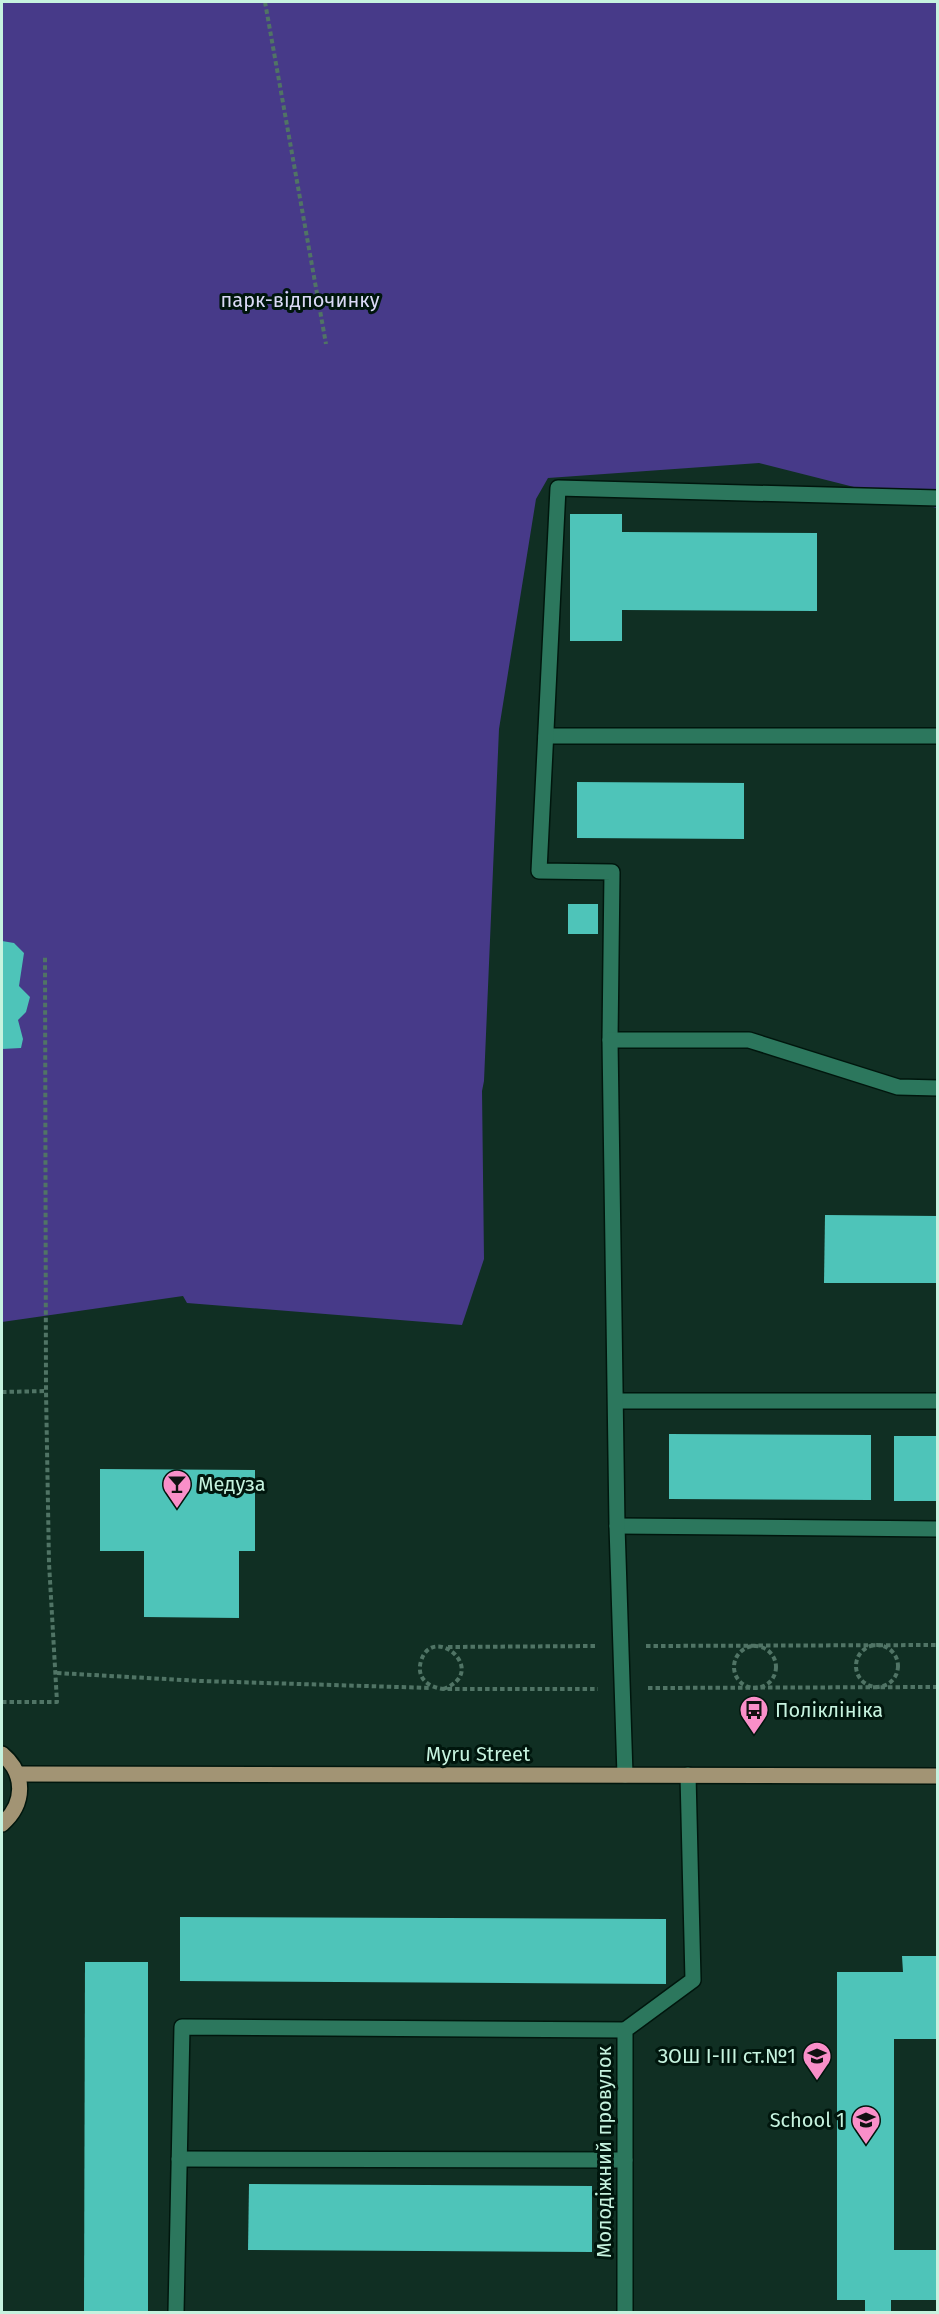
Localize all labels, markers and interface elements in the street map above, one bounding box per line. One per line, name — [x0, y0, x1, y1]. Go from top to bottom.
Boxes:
park label: парк-відпочинку — [221, 288, 380, 312]
bar icon: Медуза — [161, 1468, 193, 1510]
place label: Медуза — [198, 1472, 266, 1496]
bus stop icon: Поліклініка — [738, 1694, 770, 1736]
place label: Поліклініка — [775, 1698, 883, 1722]
street label: Myru Street — [426, 1742, 531, 1766]
school or university icon: ЗОШ I-III ст.№1 — [801, 2040, 833, 2082]
place label: ЗОШ I-III ст.№1 — [658, 2044, 796, 2068]
street label: Молодіжний провулок — [592, 2045, 616, 2258]
school or university icon: School 1 — [850, 2104, 882, 2146]
place label: School 1 — [770, 2108, 845, 2132]

